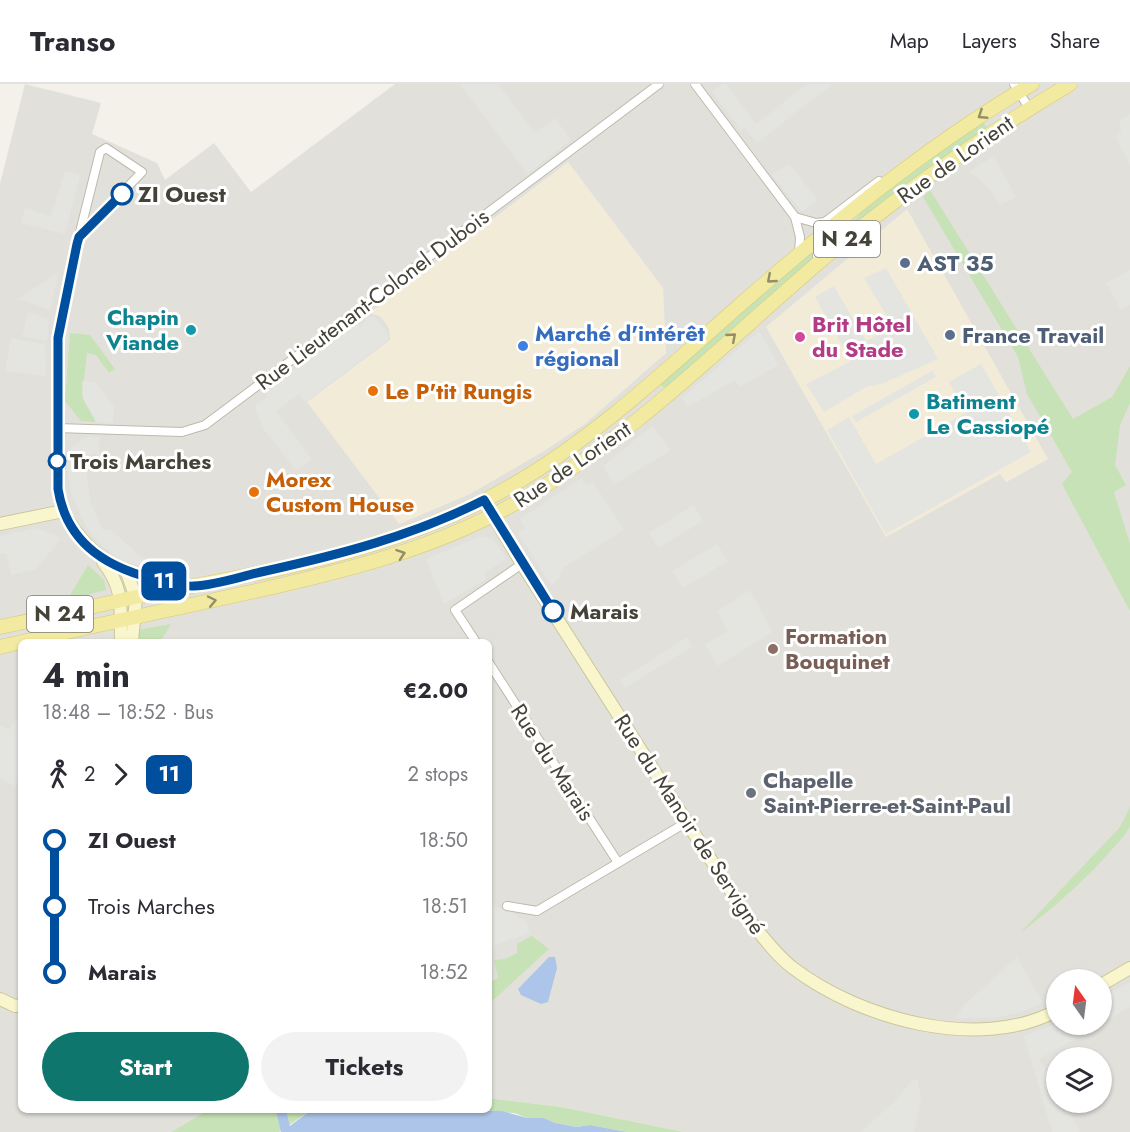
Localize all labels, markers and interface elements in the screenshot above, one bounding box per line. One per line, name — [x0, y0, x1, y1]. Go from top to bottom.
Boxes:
text: Transo — [30, 21, 115, 62]
text: Map — [890, 26, 929, 56]
text: Layers — [962, 26, 1017, 56]
text: Share — [1050, 26, 1100, 56]
street label: Rue de Lorient — [890, 107, 1020, 211]
one-way arrow — [978, 108, 989, 119]
place label: ZI Ouest — [138, 178, 226, 210]
marker: ZI Ouest — [111, 183, 133, 205]
street label: Rue Lieutenant-Colonel Dubois — [249, 200, 495, 397]
road number: N 24 — [814, 221, 880, 257]
place label: AST 35 — [916, 247, 994, 279]
marker: AST 35 — [898, 256, 912, 270]
one-way arrow — [767, 272, 778, 283]
place label: Chapin Viande — [105, 301, 179, 358]
place label: Brit Hôtel du Stade — [812, 308, 911, 365]
place label: Marché d'intérêt régional — [535, 317, 705, 374]
place label: France Travail — [962, 319, 1104, 351]
marker: Chapin Viande — [184, 323, 198, 337]
marker: France Travail — [943, 328, 957, 342]
marker: Brit Hôtel du Stade — [793, 330, 807, 344]
one-way arrow — [725, 333, 736, 344]
marker: Marché d'intérêt régional — [516, 339, 530, 353]
place label: Le P'tit Rungis — [385, 375, 532, 407]
marker: Le P'tit Rungis — [366, 384, 380, 398]
place label: Batiment Le Cassiopé — [926, 385, 1049, 442]
marker: Batiment Le Cassiopé — [907, 407, 921, 421]
street label: Rue de Lorient — [507, 412, 638, 515]
place label: Trois Marches — [70, 445, 211, 477]
marker: Trois Marches — [48, 452, 66, 470]
place label: Morex Custom House — [266, 463, 414, 520]
marker: Morex Custom House — [247, 485, 261, 499]
one-way arrow — [395, 549, 406, 562]
line badge: 11 — [137, 562, 191, 600]
text: 11 — [153, 566, 175, 596]
one-way arrow — [206, 595, 216, 608]
place label: Marais — [570, 595, 638, 627]
road number: N 24 — [27, 596, 93, 632]
marker: Marais — [542, 600, 564, 622]
place label: Formation Bouquinet — [785, 620, 890, 677]
marker: Formation Bouquinet — [766, 642, 780, 656]
text: 4 min — [42, 652, 130, 699]
text: €2.00 — [403, 674, 468, 706]
street label: Rue du Marais — [503, 697, 603, 827]
text: 18:48 – 18:52 · Bus — [42, 698, 214, 727]
street label: Rue du Manoir de Servigné — [607, 707, 773, 941]
icon: walk — [42, 758, 75, 791]
icon: forward — [104, 758, 137, 791]
text: 11 — [158, 759, 180, 789]
text: 2 — [84, 760, 95, 789]
text: 2 stops — [407, 760, 468, 789]
place label: Chapelle Saint-Pierre-et-Saint-Paul — [763, 764, 1011, 821]
marker: Chapelle Saint-Pierre-et-Saint-Paul — [744, 786, 758, 800]
text: ZI Ouest — [88, 824, 176, 856]
text: 18:50 — [419, 826, 468, 855]
text: Trois Marches — [88, 890, 215, 922]
text: 18:51 — [422, 892, 468, 921]
text: Marais — [88, 956, 156, 988]
text: 18:52 — [419, 958, 468, 987]
north arrow — [1046, 969, 1112, 1035]
map controls — [1046, 969, 1112, 1113]
button: Start — [42, 1032, 249, 1101]
button: Tickets — [261, 1032, 468, 1101]
button: layers — [1046, 1047, 1112, 1113]

